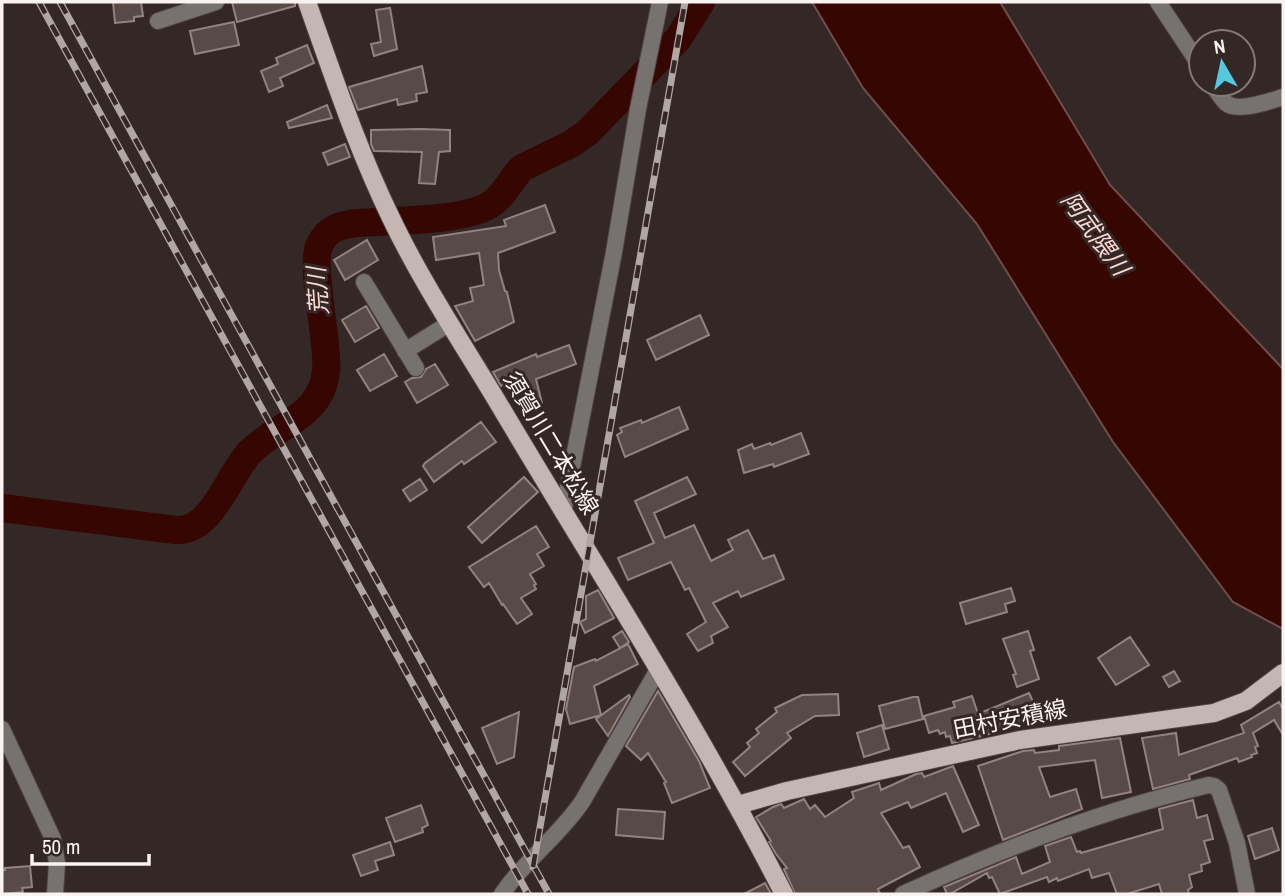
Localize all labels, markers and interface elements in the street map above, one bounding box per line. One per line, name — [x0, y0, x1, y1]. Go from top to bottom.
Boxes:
north arrow — [1187, 28, 1257, 98]
text: N — [1212, 32, 1227, 60]
water label: 阿武隈川 — [1055, 185, 1139, 284]
water label: 荒川 — [299, 263, 335, 316]
street label: 須賀川二本松線 — [497, 366, 606, 520]
street label: 田村安積線 — [951, 692, 1069, 745]
scale bar — [32, 822, 149, 866]
text: 50 m — [42, 832, 80, 861]

